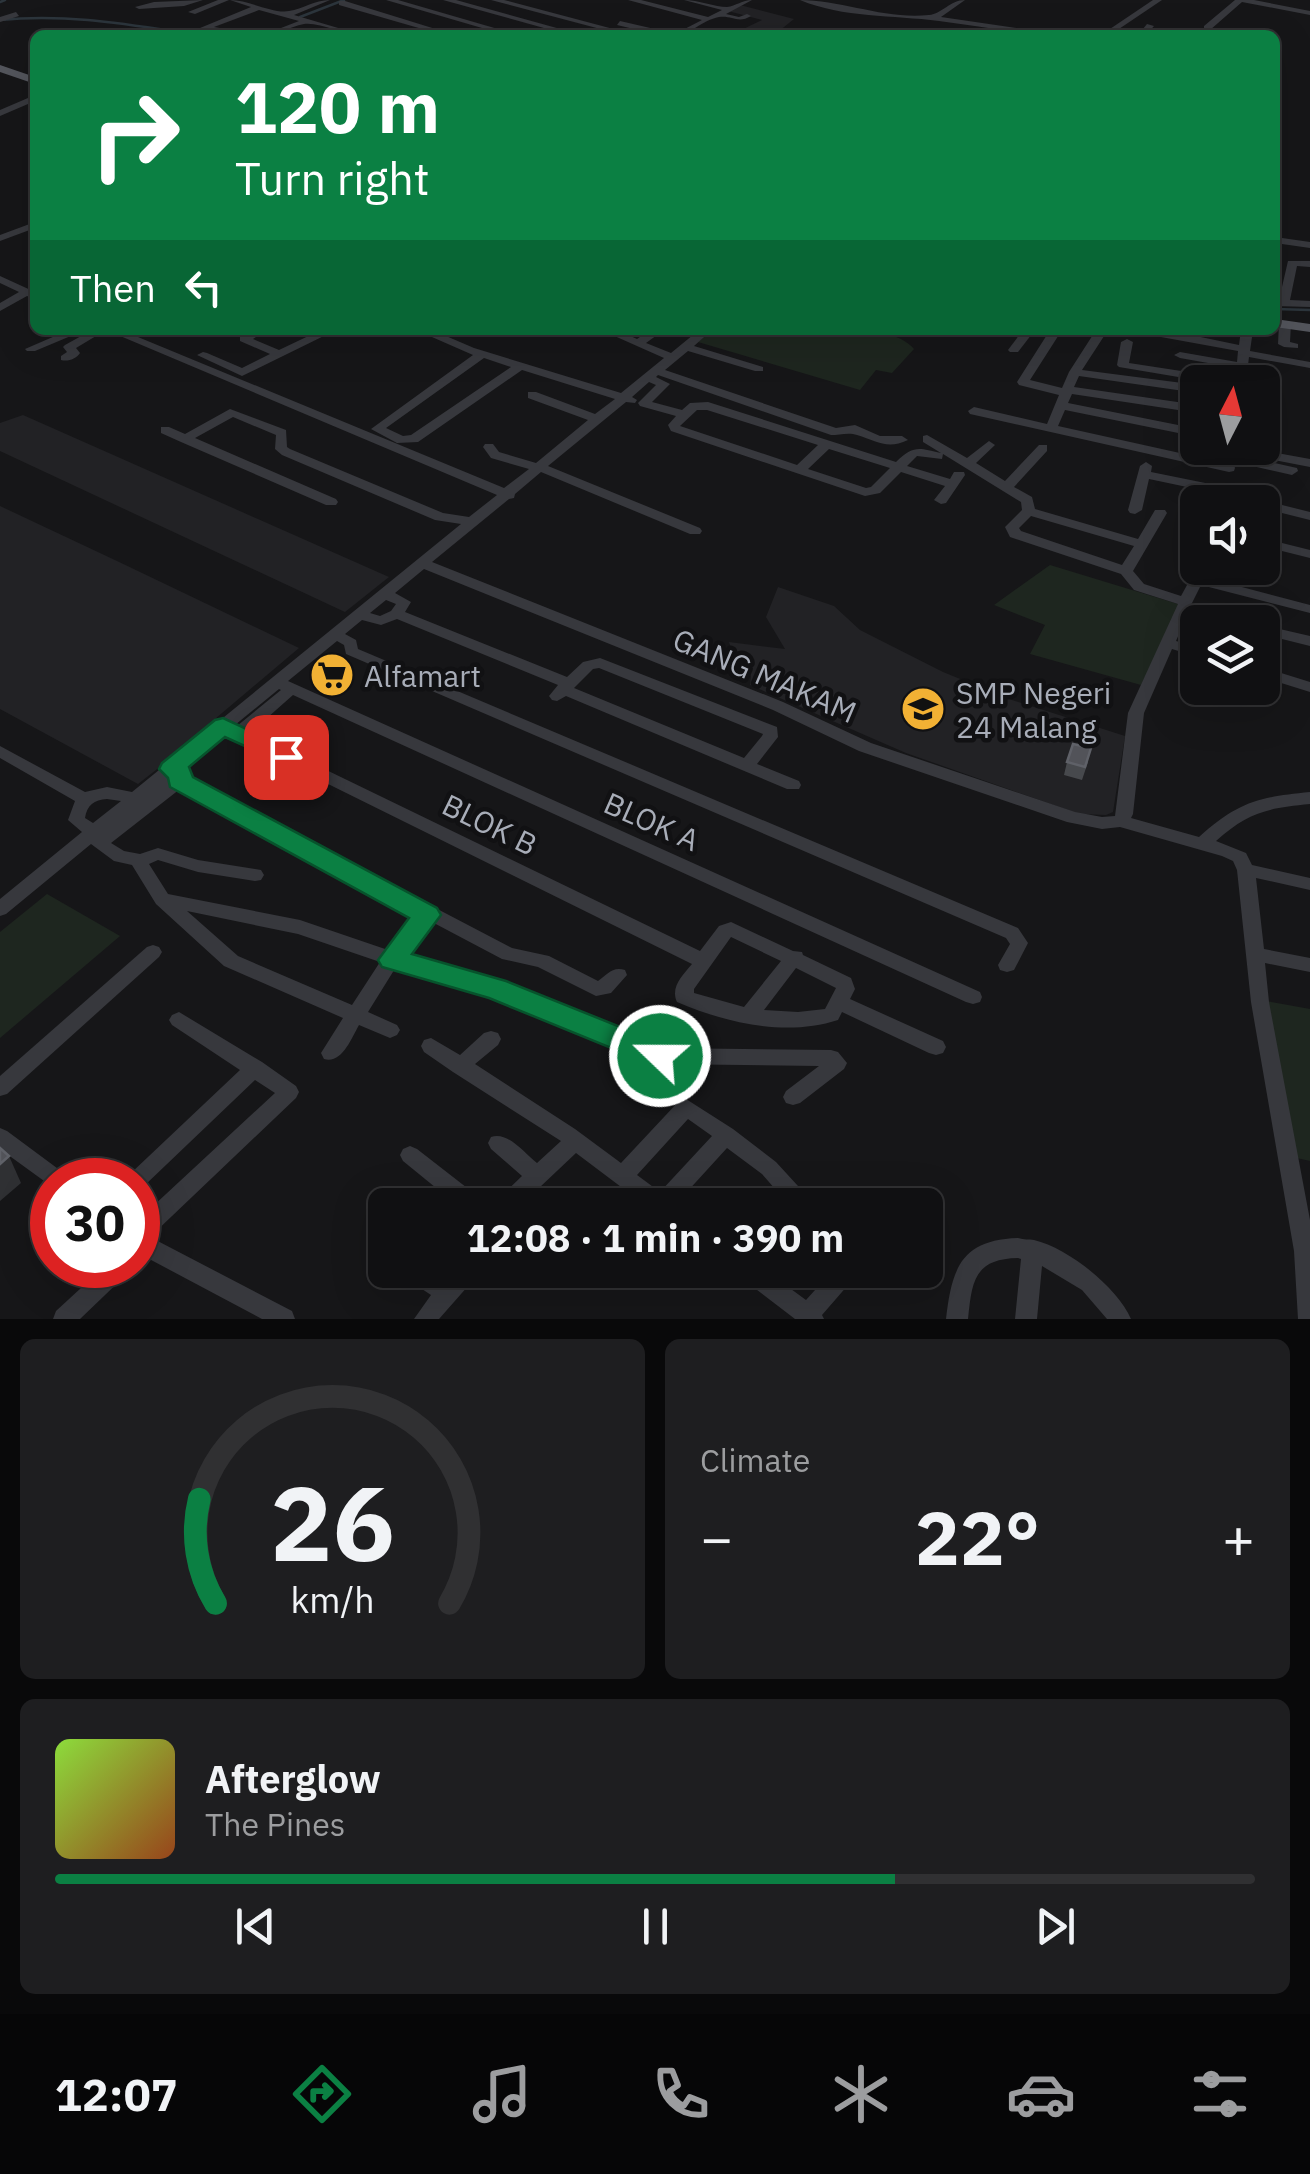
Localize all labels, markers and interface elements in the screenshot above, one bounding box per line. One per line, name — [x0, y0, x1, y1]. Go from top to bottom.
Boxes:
text: 120 m — [235, 61, 440, 152]
icon: right — [70, 70, 200, 200]
text: Turn right — [235, 149, 430, 207]
icon: left — [176, 260, 231, 315]
text: Then — [70, 263, 156, 312]
north arrow — [1180, 365, 1280, 465]
map controls — [1180, 365, 1280, 705]
button: sound — [1180, 485, 1280, 585]
button: layers — [1180, 605, 1280, 705]
street label: GANG MAKAM — [667, 619, 863, 731]
supermarket icon: Alfamart — [309, 652, 355, 698]
place label: Alfamart — [364, 656, 481, 695]
place label: SMP Negeri 24 Malang — [956, 673, 1111, 746]
school or university icon: SMP Negeri 24 Malang — [900, 686, 946, 732]
pin — [244, 715, 329, 800]
icon: arrive — [259, 730, 314, 785]
street label: BLOK A — [598, 783, 706, 859]
street label: BLOK B — [436, 784, 544, 864]
position arrow — [608, 1004, 712, 1108]
speed limit sign: 30 — [30, 1158, 160, 1288]
text: 12:08 · 1 min · 390 m — [467, 1213, 844, 1262]
text: Climate — [700, 1439, 810, 1481]
text: 26 — [270, 1454, 395, 1590]
text: 22° — [915, 1488, 1040, 1586]
text: − — [700, 1502, 733, 1573]
text: + — [1222, 1502, 1255, 1573]
text: km/h — [290, 1576, 375, 1623]
text: Afterglow — [205, 1754, 381, 1803]
text: The Pines — [205, 1803, 345, 1845]
icon: previous — [228, 1899, 283, 1954]
icon: pause — [628, 1899, 683, 1954]
icon: next — [1028, 1899, 1083, 1954]
icon: directions — [287, 2059, 357, 2129]
icon: music — [467, 2059, 537, 2129]
icon: phone — [646, 2059, 716, 2129]
icon: climate — [826, 2059, 896, 2129]
icon: car — [1006, 2059, 1076, 2129]
icon: filters — [1185, 2059, 1255, 2129]
text: 12:07 — [55, 2065, 178, 2123]

